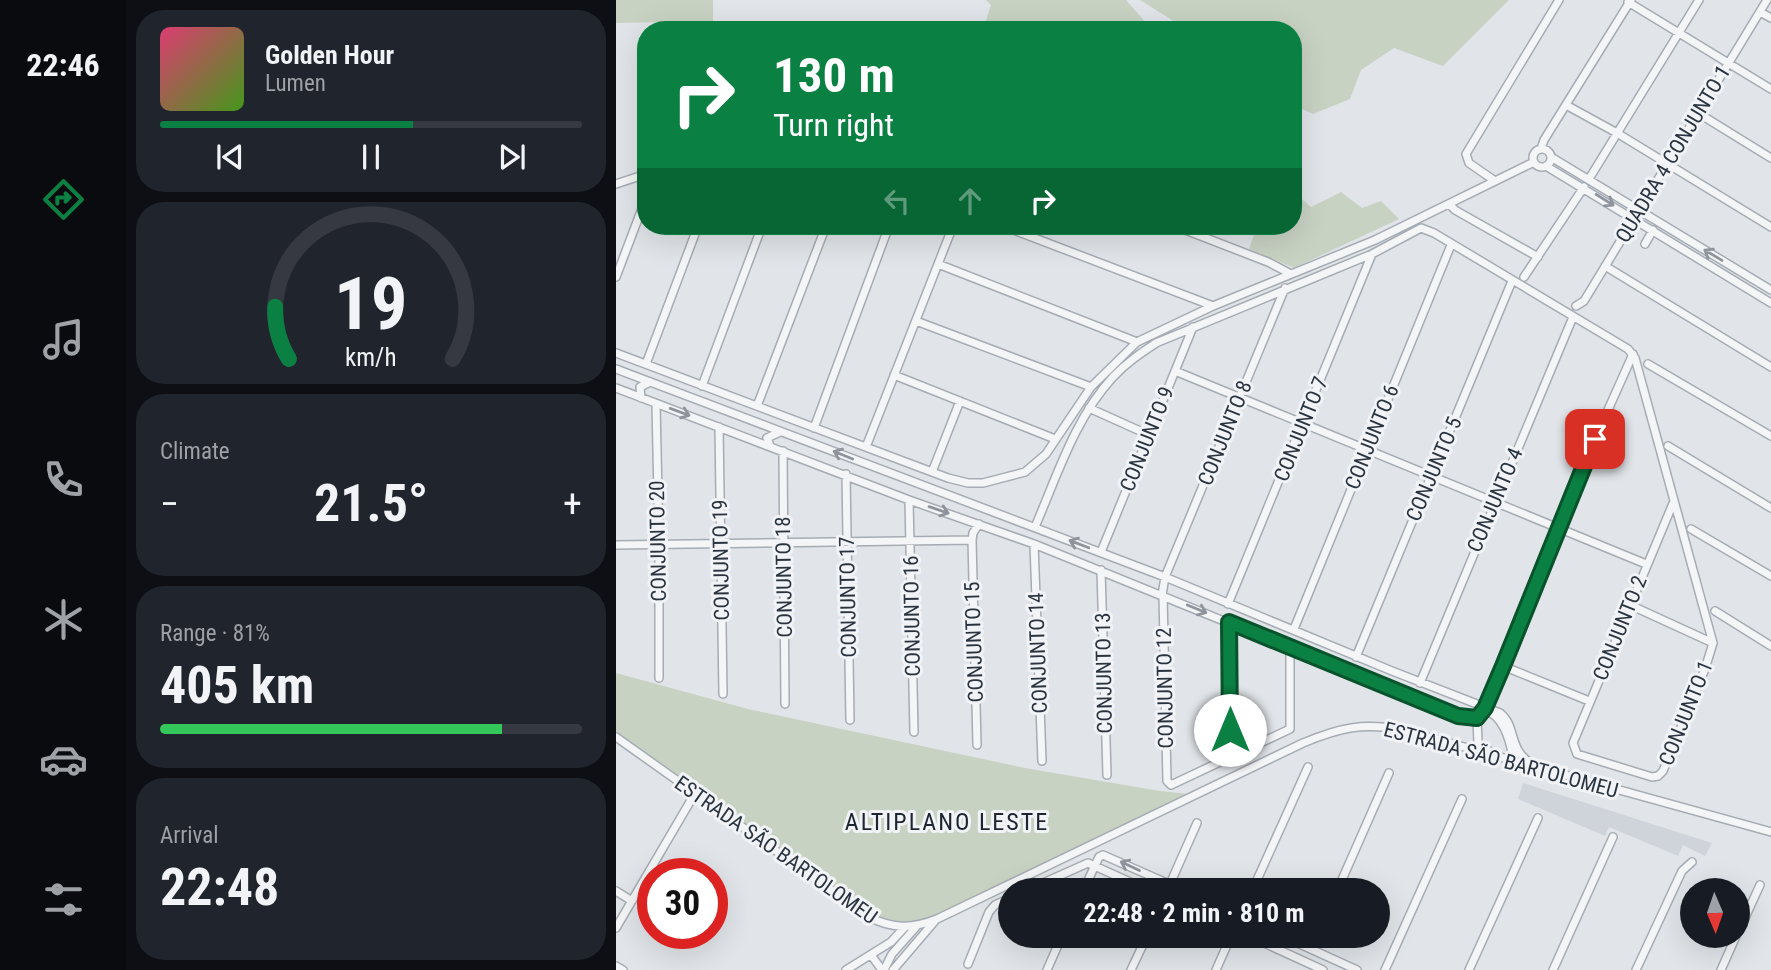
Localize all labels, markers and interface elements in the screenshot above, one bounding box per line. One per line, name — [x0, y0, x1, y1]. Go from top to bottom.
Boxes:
text: Golden Hour — [265, 40, 394, 70]
text: 22:46 — [26, 46, 100, 84]
text: 130 m — [773, 47, 895, 104]
icon: right — [658, 49, 749, 140]
street label: QUADRA 4 CONJUNTO 1 — [1611, 61, 1735, 247]
text: Lumen — [265, 70, 326, 97]
text: Turn right — [773, 106, 894, 144]
icon: previous — [211, 138, 249, 176]
icon: pause — [352, 138, 390, 176]
icon: next — [493, 138, 531, 176]
icon: directions — [39, 175, 88, 224]
icon: left — [878, 182, 916, 220]
icon: ahead — [951, 182, 989, 220]
icon: right — [1024, 182, 1062, 220]
one-way arrow — [1595, 194, 1615, 208]
one-way arrow — [1703, 247, 1723, 261]
text: 19 — [334, 261, 408, 347]
icon: music — [39, 315, 88, 364]
text: km/h — [345, 343, 397, 372]
street label: CONJUNTO 7 — [1269, 373, 1333, 485]
street label: CONJUNTO 8 — [1193, 377, 1257, 489]
street label: CONJUNTO 6 — [1340, 381, 1404, 493]
street label: CONJUNTO 9 — [1115, 383, 1179, 495]
one-way arrow — [668, 407, 690, 420]
pin — [1565, 409, 1625, 469]
street label: CONJUNTO 5 — [1401, 413, 1467, 525]
icon: arrive — [1576, 420, 1614, 458]
text: Climate — [160, 438, 230, 465]
street label: CONJUNTO 4 — [1462, 444, 1528, 556]
one-way arrow — [833, 448, 855, 461]
icon: phone — [39, 455, 88, 504]
text: 21.5° — [314, 473, 428, 534]
street label: CONJUNTO 20 — [645, 480, 671, 602]
text: − — [160, 482, 179, 526]
text: + — [563, 482, 582, 526]
street label: CONJUNTO 19 — [708, 499, 734, 621]
one-way arrow — [927, 505, 949, 517]
street label: CONJUNTO 18 — [771, 516, 797, 638]
street label: CONJUNTO 17 — [835, 536, 861, 658]
one-way arrow — [1069, 536, 1090, 549]
street label: CONJUNTO 16 — [899, 555, 925, 677]
street label: CONJUNTO 2 — [1588, 572, 1652, 684]
street label: CONJUNTO 15 — [960, 581, 988, 703]
street label: CONJUNTO 14 — [1024, 592, 1052, 714]
icon: climate — [39, 595, 88, 644]
one-way arrow — [1185, 603, 1207, 616]
street label: CONJUNTO 13 — [1091, 612, 1117, 734]
text: Range · 81% — [160, 620, 270, 647]
street label: CONJUNTO 12 — [1152, 627, 1178, 749]
text: 405 km — [160, 655, 314, 716]
street label: CONJUNTO 1 — [1654, 657, 1718, 769]
position arrow — [1193, 693, 1267, 767]
street label: ESTRADA SÃO BARTOLOMEU — [1381, 717, 1621, 803]
icon: car — [39, 735, 88, 784]
street label: ESTRADA SÃO BARTOLOMEU — [670, 771, 882, 929]
district label: ALTIPLANO LESTE — [845, 808, 1049, 836]
text: Arrival — [160, 822, 219, 849]
text: 22:48 — [160, 857, 279, 918]
speed limit sign: 30 — [637, 858, 728, 949]
one-way arrow — [1120, 859, 1141, 872]
icon: filters — [39, 875, 88, 924]
north arrow — [1680, 878, 1750, 948]
map controls — [1680, 878, 1750, 948]
text: 22:48 · 2 min · 810 m — [1084, 898, 1304, 928]

